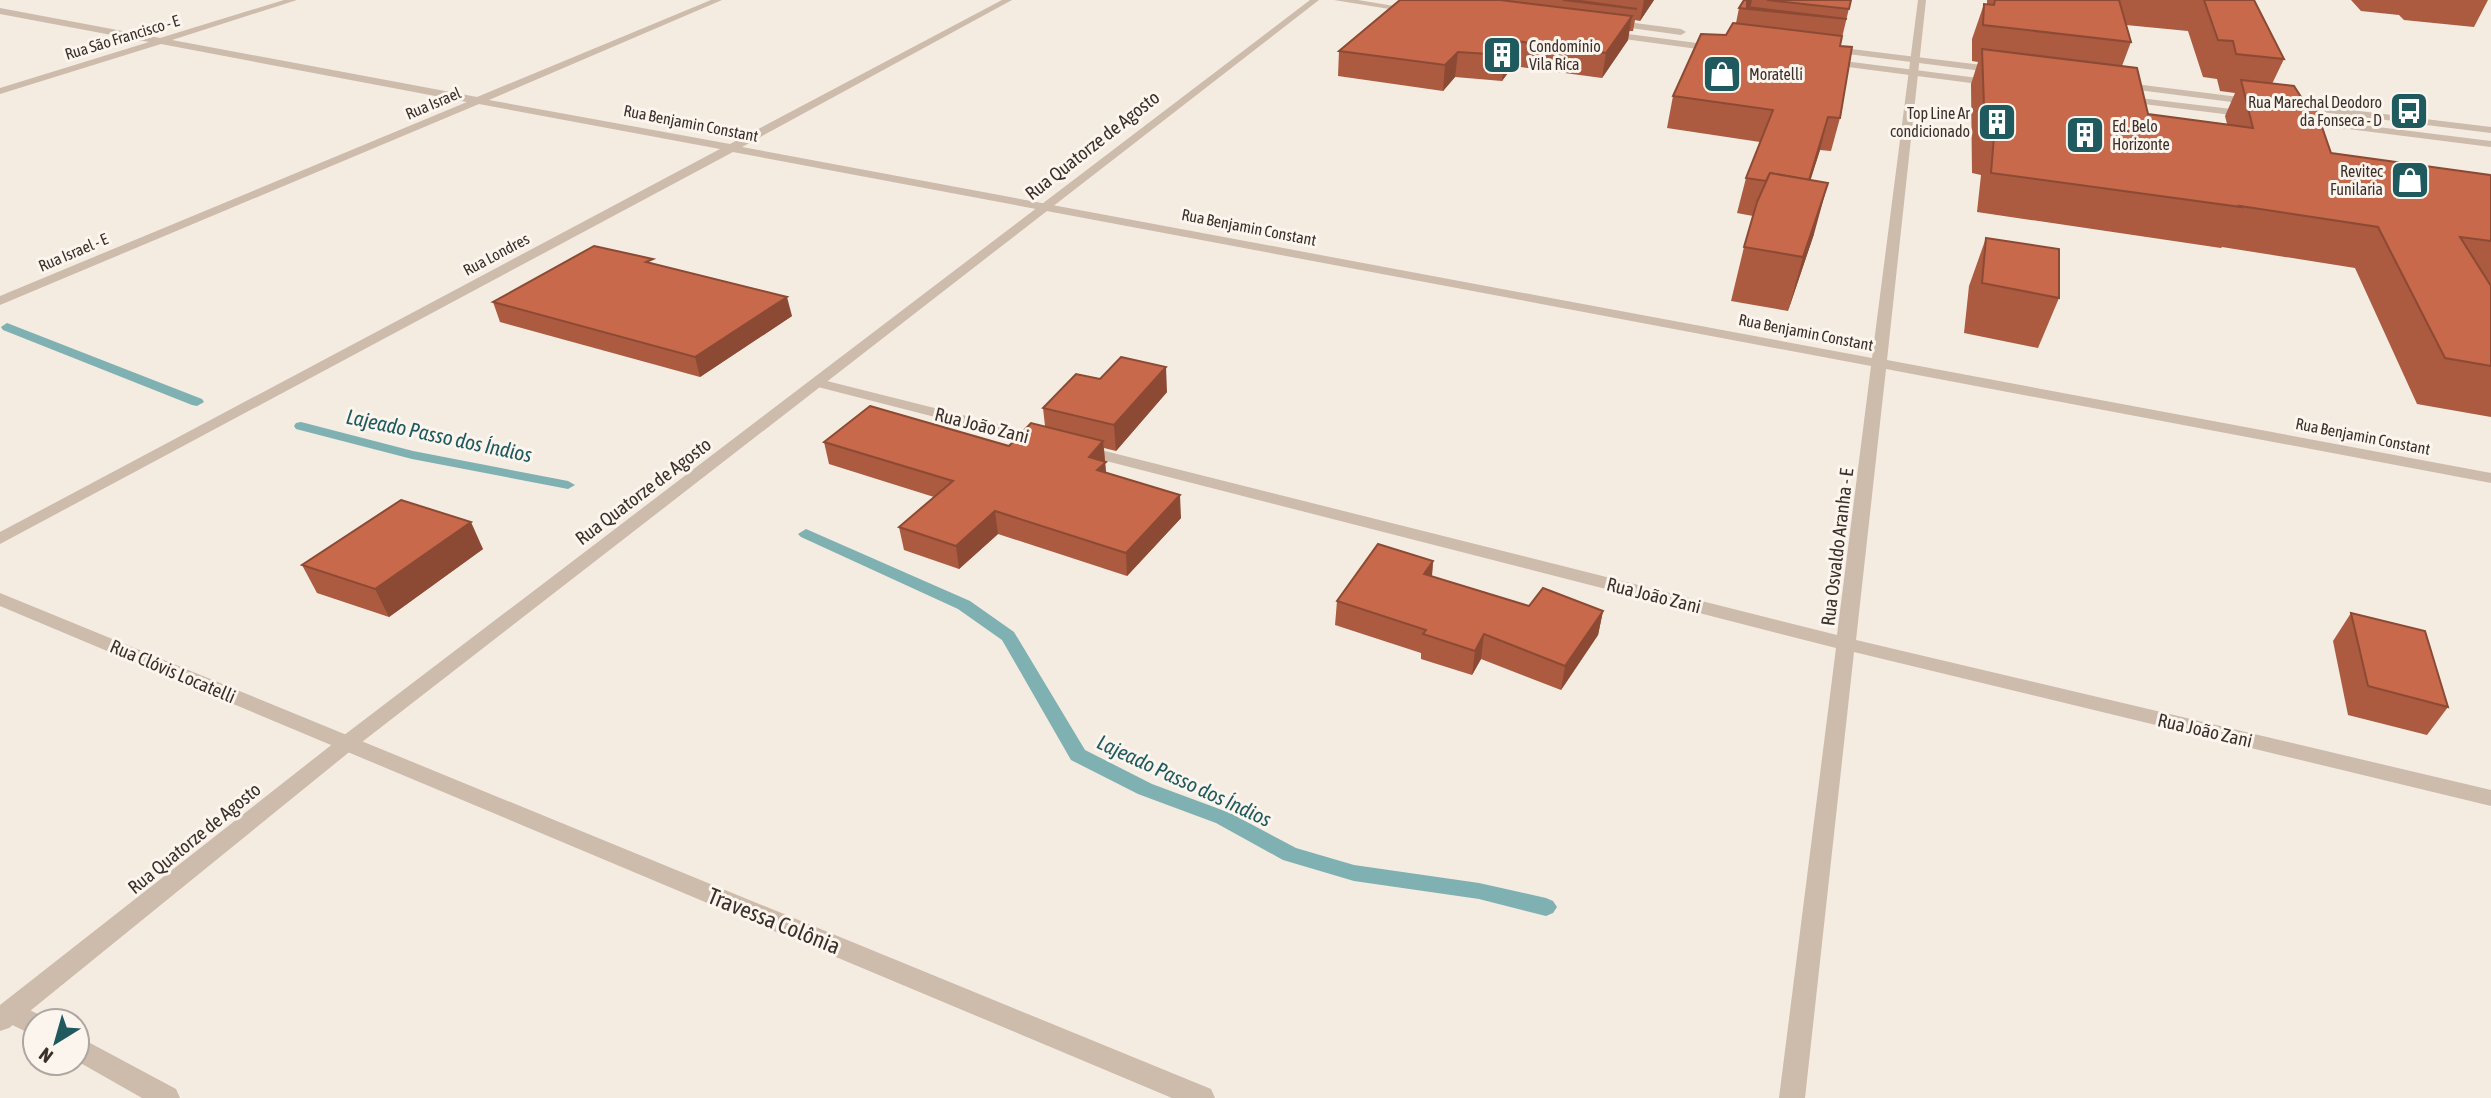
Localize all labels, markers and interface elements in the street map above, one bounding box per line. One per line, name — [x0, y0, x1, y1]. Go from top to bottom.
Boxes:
street label: Rua São Francisco - E — [63, 11, 182, 63]
building icon: Condomínio Vila Rica — [1481, 34, 1523, 76]
place label: Condomínio Vila Rica — [1529, 37, 1601, 73]
shop icon: Moratelli — [1701, 53, 1743, 95]
place label: Moratelli — [1749, 65, 1803, 83]
street label: Rua Israel — [403, 83, 464, 123]
street label: Rua Quatorze de Agosto — [1021, 86, 1163, 204]
bus stop icon: Rua Marechal Deodoro da Fonseca - D — [2388, 90, 2430, 132]
place label: Rua Marechal Deodoro da Fonseca - D — [2248, 93, 2382, 129]
street label: Rua Benjamin Constant — [622, 101, 760, 146]
building icon: Top Line Ar condicionado — [1976, 101, 2018, 143]
place label: Top Line Ar condicionado — [1890, 104, 1970, 140]
building icon: Ed. Belo Horizonte — [2064, 114, 2106, 156]
place label: Ed. Belo Horizonte — [2112, 117, 2170, 153]
shop icon: Revitec Funilaria — [2389, 159, 2431, 201]
place label: Revitec Funilaria — [2330, 162, 2383, 198]
street label: Rua Benjamin Constant — [1180, 205, 1318, 250]
street label: Rua Israel - E — [36, 229, 111, 275]
street label: Rua Londres — [460, 229, 532, 279]
street label: Rua Benjamin Constant — [1737, 310, 1875, 355]
street label: Rua João Zani — [933, 403, 1031, 447]
water label: Lajeado Passo dos Índios — [344, 404, 534, 466]
street label: Rua Benjamin Constant — [2294, 414, 2432, 459]
street label: Rua Quatorze de Agosto — [571, 433, 715, 549]
street label: Rua Osvaldo Aranha - E — [1816, 467, 1858, 627]
street label: Rua João Zani — [1605, 573, 1703, 617]
street label: Rua Clóvis Locatelli — [107, 635, 239, 707]
street label: Rua João Zani — [2156, 708, 2254, 752]
water label: Lajeado Passo dos Índios — [1093, 729, 1275, 831]
street label: Rua Quatorze de Agosto — [123, 778, 265, 898]
street label: Travessa Colônia — [704, 883, 844, 959]
north arrow — [21, 1007, 91, 1077]
text: N — [35, 1043, 57, 1068]

